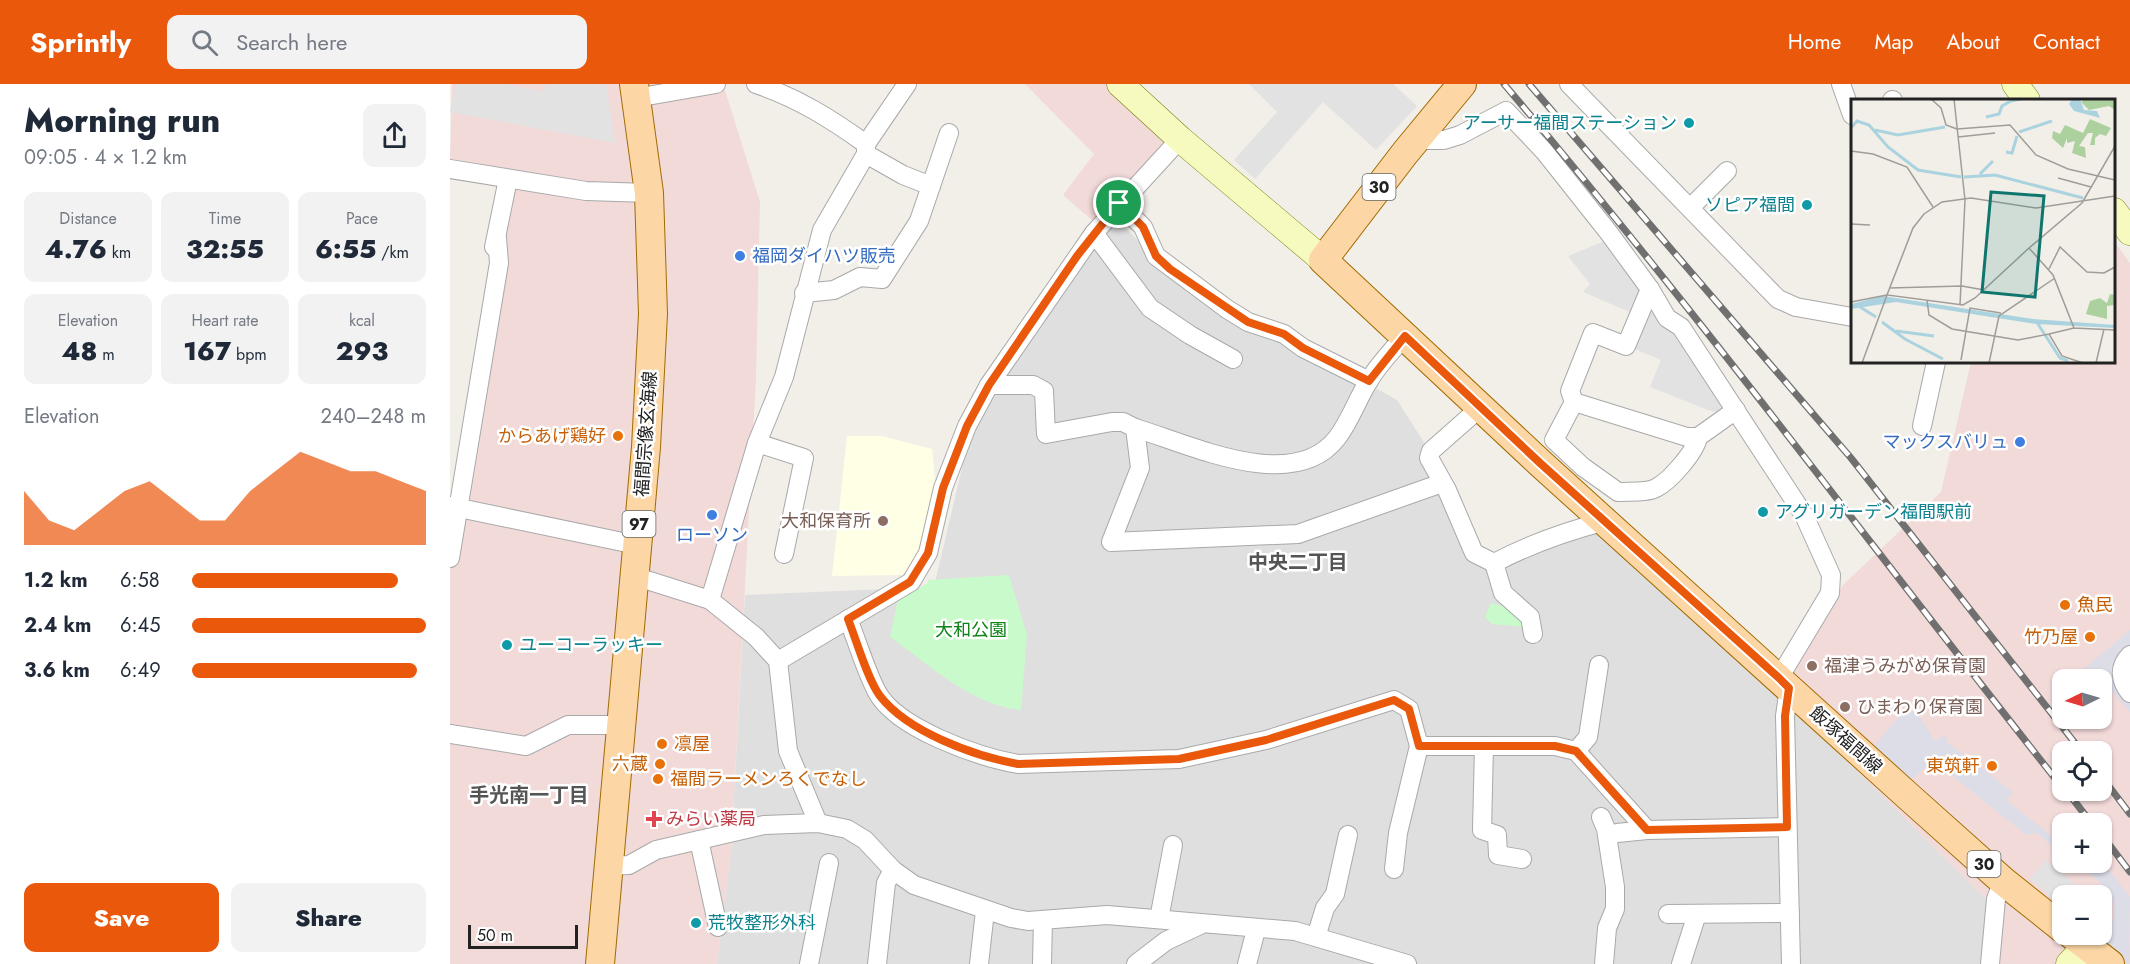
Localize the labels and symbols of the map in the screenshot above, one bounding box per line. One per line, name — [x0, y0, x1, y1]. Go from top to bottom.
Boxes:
inset map — [1851, 99, 2115, 363]
place label: アーサー福間ステーション — [1463, 110, 1677, 136]
marker: アーサー福間ステーション — [1682, 116, 1696, 130]
road number: 30 — [1362, 174, 1396, 200]
pin — [1093, 177, 1144, 228]
place label: ソピア福間 — [1705, 192, 1795, 218]
marker: ソピア福間 — [1800, 198, 1814, 212]
place label: 福岡ダイハツ販売 — [752, 243, 896, 269]
marker: 福岡ダイハツ販売 — [733, 249, 747, 263]
street label: 福間宗像玄海線 — [629, 370, 663, 498]
place label: からあげ鶏好 — [498, 423, 606, 449]
marker: からあげ鶏好 — [611, 429, 625, 443]
place label: マックスバリュ — [1883, 429, 2008, 455]
marker: マックスバリュ — [2013, 435, 2027, 449]
place label: アグリガーデン福間駅前 — [1775, 499, 1972, 525]
marker: アグリガーデン福間駅前 — [1756, 505, 1770, 519]
marker: ローソン — [705, 508, 719, 522]
place label: 大和保育所 — [781, 508, 871, 534]
road number: 97 — [622, 511, 656, 537]
marker: 大和保育所 — [876, 514, 890, 528]
place label: ローソン — [676, 522, 748, 548]
district label: 中央二丁目 — [1248, 548, 1348, 577]
place label: 魚民 — [2077, 592, 2113, 618]
marker: 魚民 — [2058, 598, 2072, 612]
park label: 大和公園 — [935, 617, 1007, 643]
place label: 竹乃屋 — [2024, 624, 2078, 650]
marker: 竹乃屋 — [2083, 630, 2097, 644]
place label: ユーコーラッキー — [519, 632, 663, 658]
marker: ユーコーラッキー — [500, 638, 514, 652]
place label: 福津うみがめ保育園 — [1824, 653, 1986, 679]
marker: 福津うみがめ保育園 — [1805, 659, 1819, 673]
north arrow — [2052, 669, 2112, 729]
place label: ひまわり保育園 — [1857, 694, 1983, 720]
street label: 飯塚福間線 — [1804, 700, 1888, 780]
marker: ひまわり保育園 — [1838, 700, 1852, 714]
place label: 凛屋 — [674, 731, 710, 757]
marker: 凛屋 — [655, 737, 669, 751]
place label: 六蔵 — [612, 751, 648, 777]
place label: 東筑軒 — [1926, 753, 1980, 779]
marker: 六蔵 — [653, 757, 667, 771]
marker: 東筑軒 — [1985, 759, 1999, 773]
place label: 福間ラーメンろくでなし — [670, 766, 867, 792]
marker: 福間ラーメンろくでなし — [651, 772, 665, 786]
district label: 手光南一丁目 — [469, 781, 589, 810]
place label: みらい薬局 — [666, 806, 756, 832]
marker: みらい薬局 — [647, 812, 661, 826]
road number: 30 — [1968, 851, 2000, 877]
place label: 荒牧整形外科 — [708, 910, 816, 936]
marker: 荒牧整形外科 — [689, 916, 703, 930]
scale bar — [468, 922, 578, 950]

